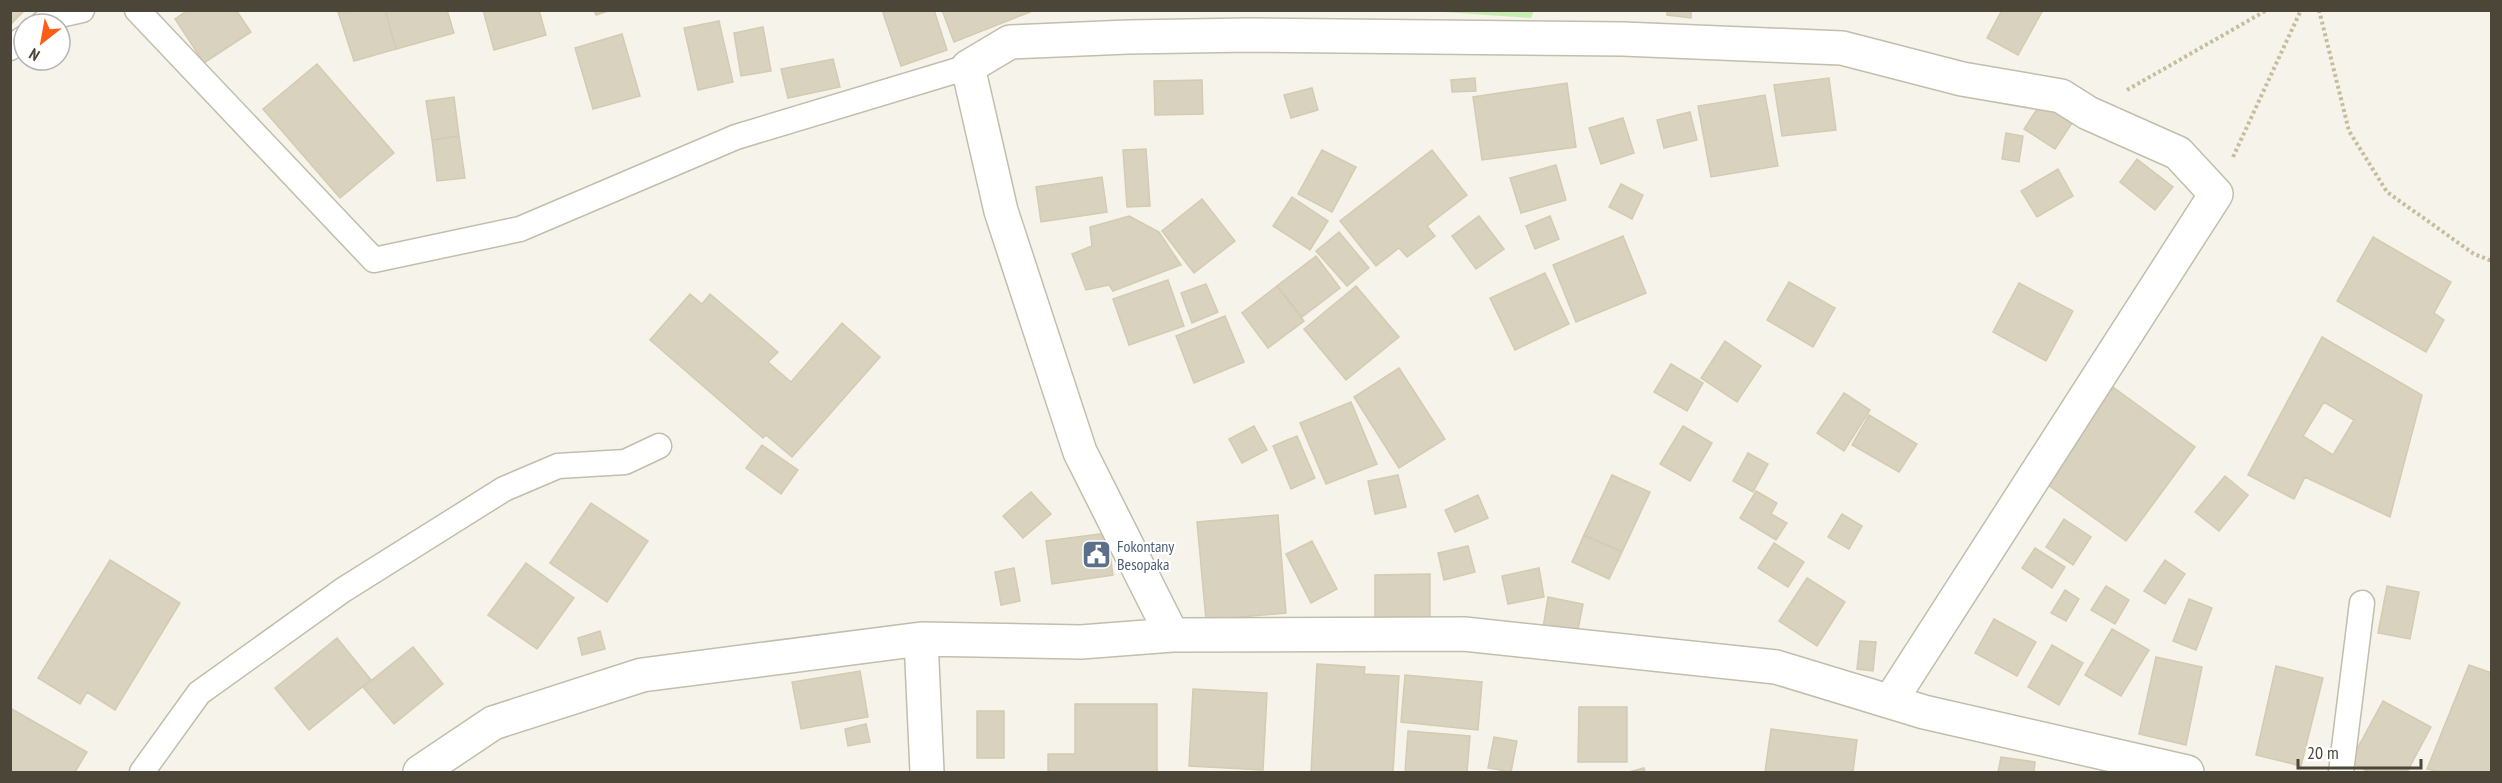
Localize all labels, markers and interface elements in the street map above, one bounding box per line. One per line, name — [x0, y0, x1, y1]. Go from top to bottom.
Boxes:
north arrow — [12, 12, 72, 72]
text: N — [25, 44, 43, 66]
place label: Fokontany Besopaka — [1117, 536, 1174, 574]
public building icon: Fokontany Besopaka — [1080, 539, 1112, 571]
scale bar — [2298, 732, 2421, 770]
text: 20 m — [2307, 741, 2339, 764]

